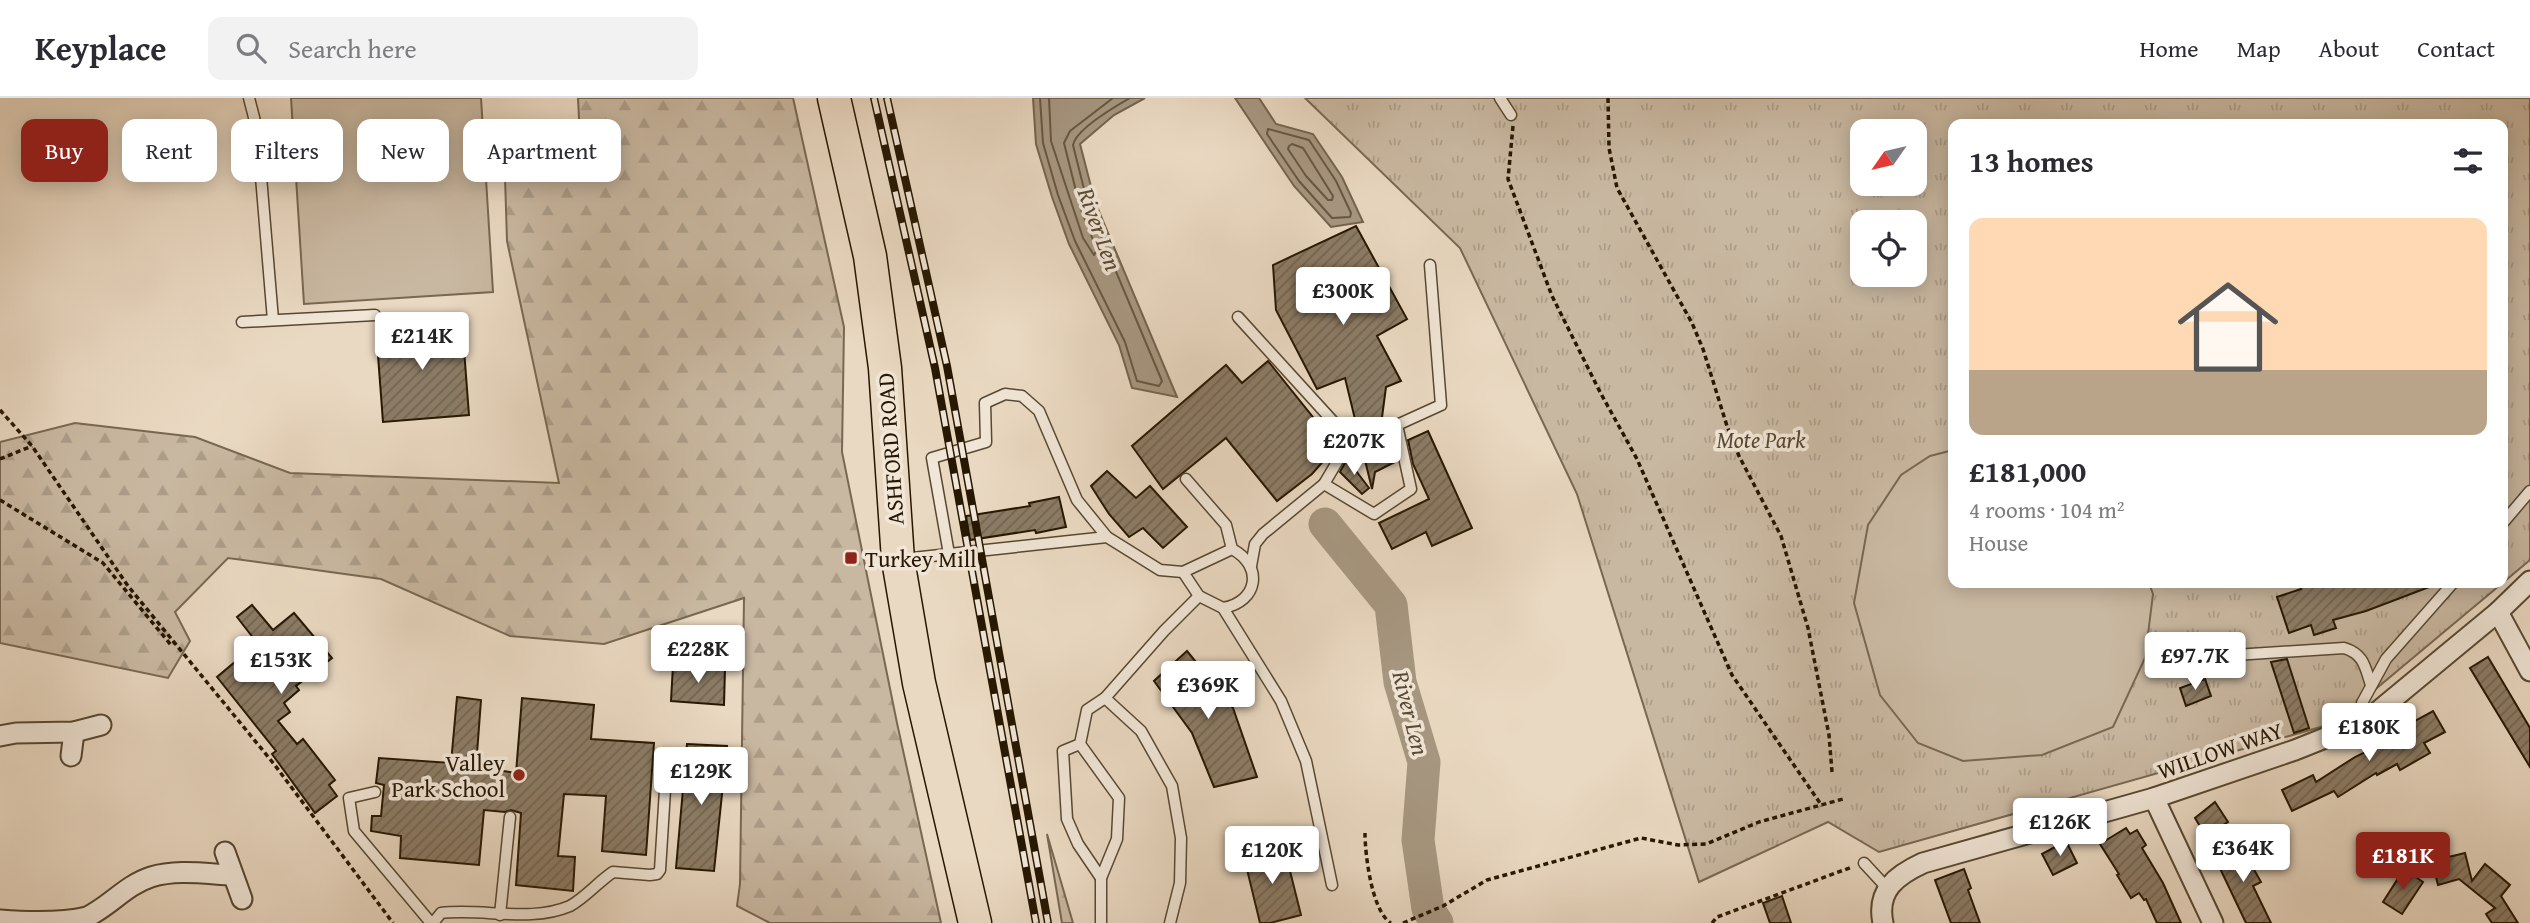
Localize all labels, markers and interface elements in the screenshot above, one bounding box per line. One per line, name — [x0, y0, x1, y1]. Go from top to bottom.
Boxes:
search box — [208, 17, 698, 80]
text: Keyplace — [35, 24, 166, 72]
icon: search — [232, 29, 270, 67]
text: Search here — [288, 29, 417, 68]
text: Home — [2140, 31, 2199, 66]
text: Map — [2237, 31, 2281, 66]
text: About — [2319, 31, 2379, 66]
text: Contact — [2417, 31, 2495, 66]
chip: Buy — [21, 119, 108, 182]
chip: Rent — [122, 119, 217, 182]
chip: Filters — [231, 119, 343, 182]
chip: New — [357, 119, 449, 182]
chip: Apartment — [463, 119, 621, 182]
north arrow — [1850, 119, 1927, 196]
map controls — [1850, 119, 1927, 287]
text: 13 homes — [1969, 139, 2094, 183]
icon: filters — [2449, 142, 2487, 180]
water label: River Len — [1069, 182, 1131, 275]
button: locate — [1850, 210, 1927, 287]
icon: home — [2165, 264, 2291, 390]
pin: £300K — [1294, 268, 1392, 327]
text: £300K — [1312, 273, 1374, 306]
pin: £214K — [373, 313, 471, 372]
text: £214K — [391, 318, 453, 351]
street label: ASHFORD ROAD — [868, 372, 912, 526]
pin: £207K — [1305, 418, 1403, 477]
text: £207K — [1323, 423, 1385, 456]
park label: Mote Park — [1716, 423, 1806, 456]
text: £181,000 — [1969, 449, 2086, 493]
text: 4 rooms · 104 m² — [1969, 493, 2124, 526]
text: House — [1969, 526, 2028, 559]
place label: Turkey Mill — [865, 542, 977, 575]
marker: Turkey Mill — [843, 550, 859, 566]
pin: £228K — [649, 626, 747, 685]
text: £228K — [667, 631, 729, 664]
pin: £97.7K — [2138, 632, 2252, 692]
pin: £153K — [232, 636, 330, 696]
text: £97.7K — [2161, 638, 2229, 671]
text: £153K — [250, 642, 312, 675]
pin: £369K — [1159, 662, 1257, 721]
water label: River Len — [1383, 666, 1438, 759]
text: £369K — [1177, 667, 1239, 700]
pin: £180K — [2320, 704, 2418, 763]
text: £180K — [2338, 709, 2400, 742]
street label: WILLOW WAY — [2153, 713, 2288, 787]
place label: Valley Park School — [392, 746, 506, 805]
pin: £129K — [652, 748, 750, 807]
text: £129K — [670, 753, 732, 786]
marker: Valley Park School — [511, 767, 527, 783]
pin: £126K — [2011, 798, 2109, 858]
text: £126K — [2029, 804, 2091, 837]
pin: £364K — [2194, 824, 2292, 884]
pin: £120K — [1223, 826, 1321, 886]
text: £364K — [2212, 830, 2274, 863]
text: £120K — [1241, 832, 1303, 865]
pin: £181K — [2354, 832, 2452, 892]
text: £181K — [2372, 838, 2434, 871]

